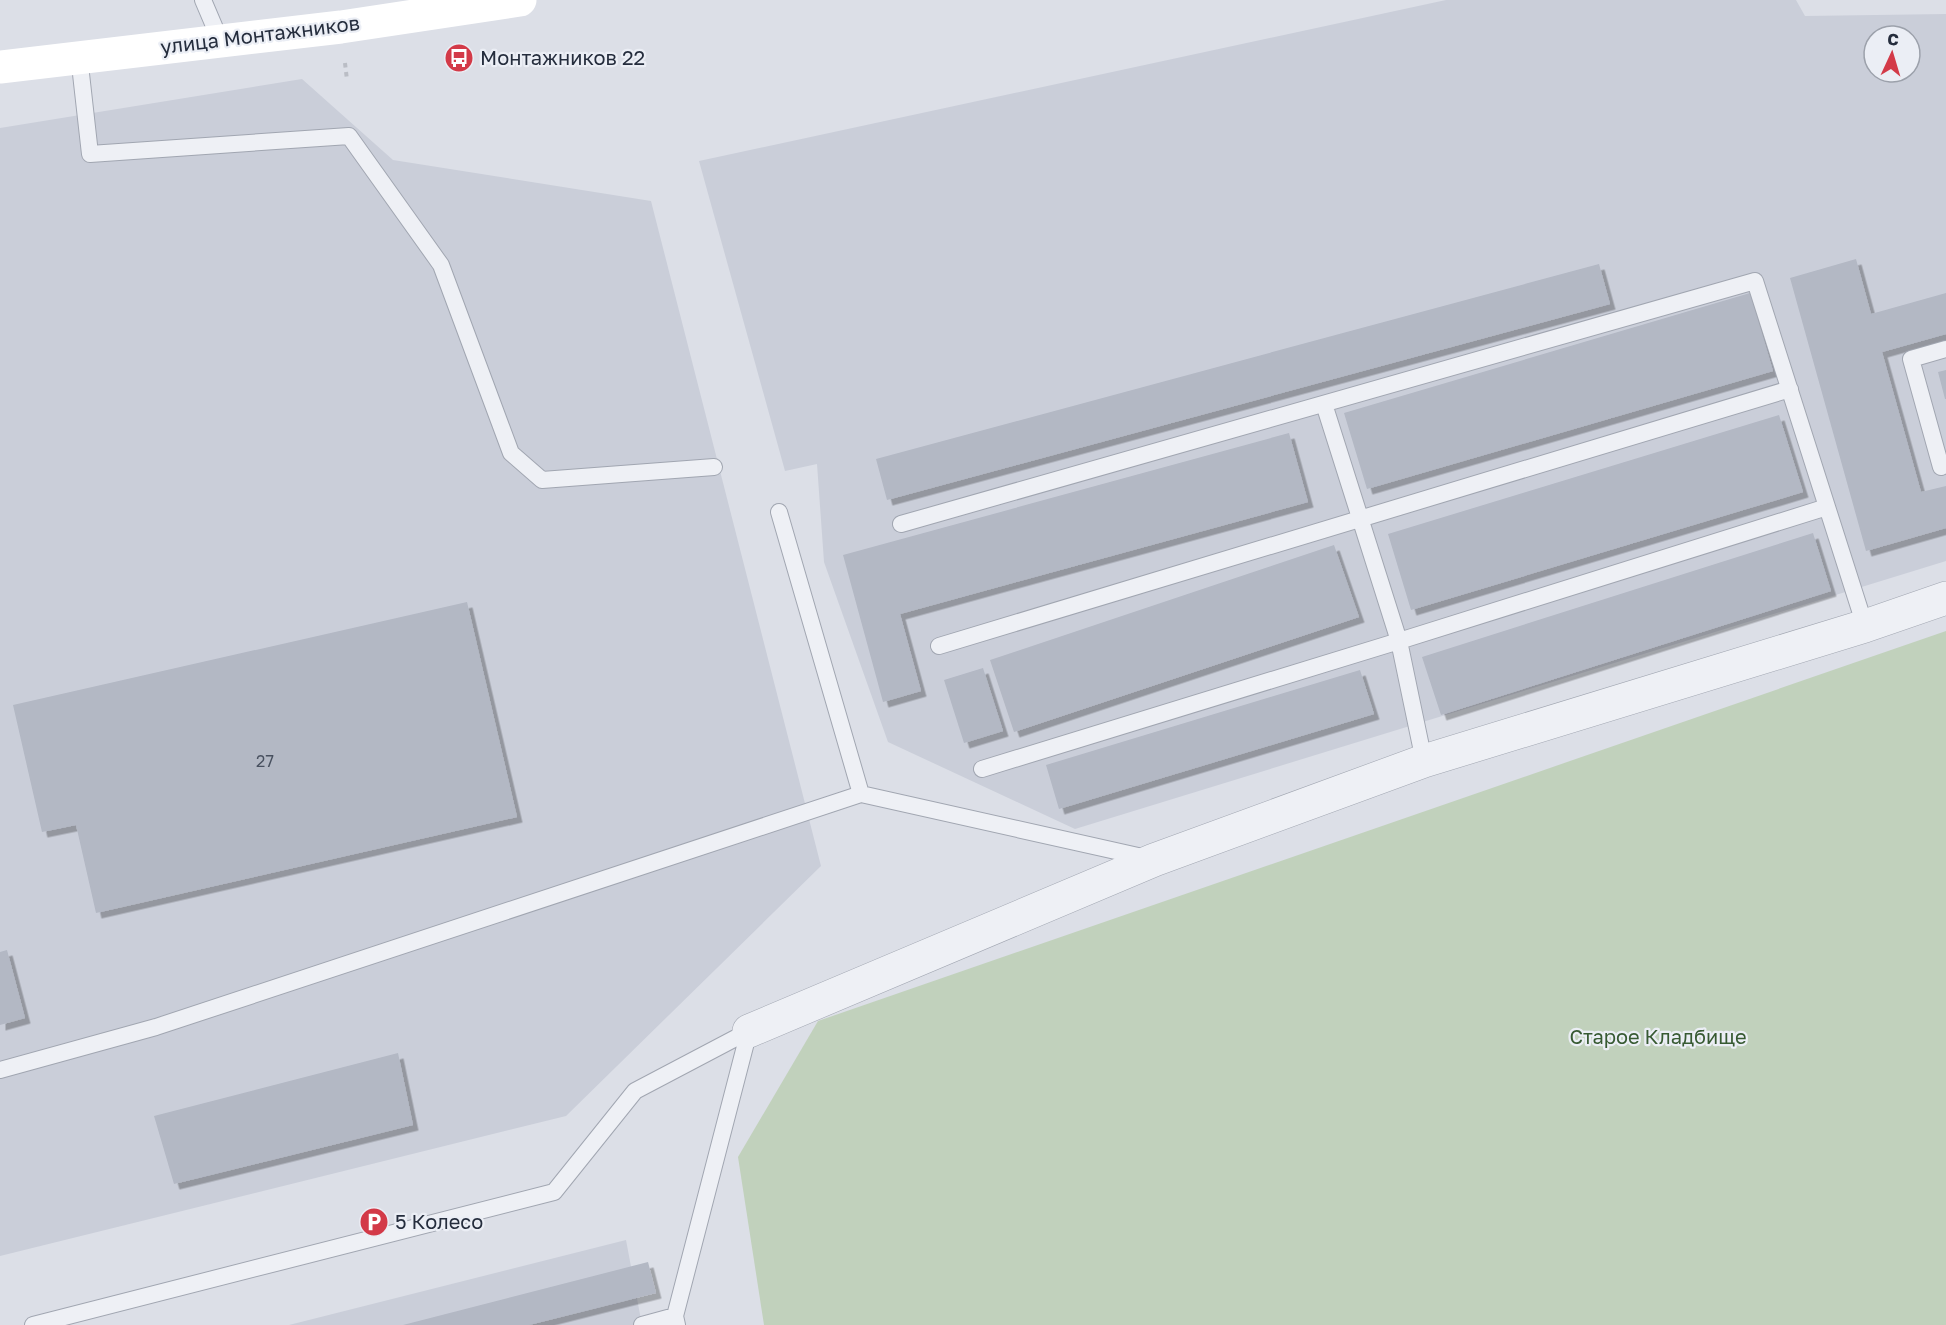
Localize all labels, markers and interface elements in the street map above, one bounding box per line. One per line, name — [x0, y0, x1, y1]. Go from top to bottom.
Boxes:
street label: улица Монтажников — [159, 10, 361, 58]
north arrow — [1862, 24, 1922, 84]
text: С — [1887, 29, 1899, 49]
bus stop icon: Монтажников 22 — [443, 42, 475, 74]
place label: Монтажников 22 — [480, 45, 645, 69]
house number: 27 — [256, 751, 274, 771]
park label: Старое Кладбище — [1569, 1024, 1747, 1048]
parking icon: 5 Колесо — [358, 1206, 390, 1238]
place label: 5 Колесо — [395, 1209, 483, 1233]

